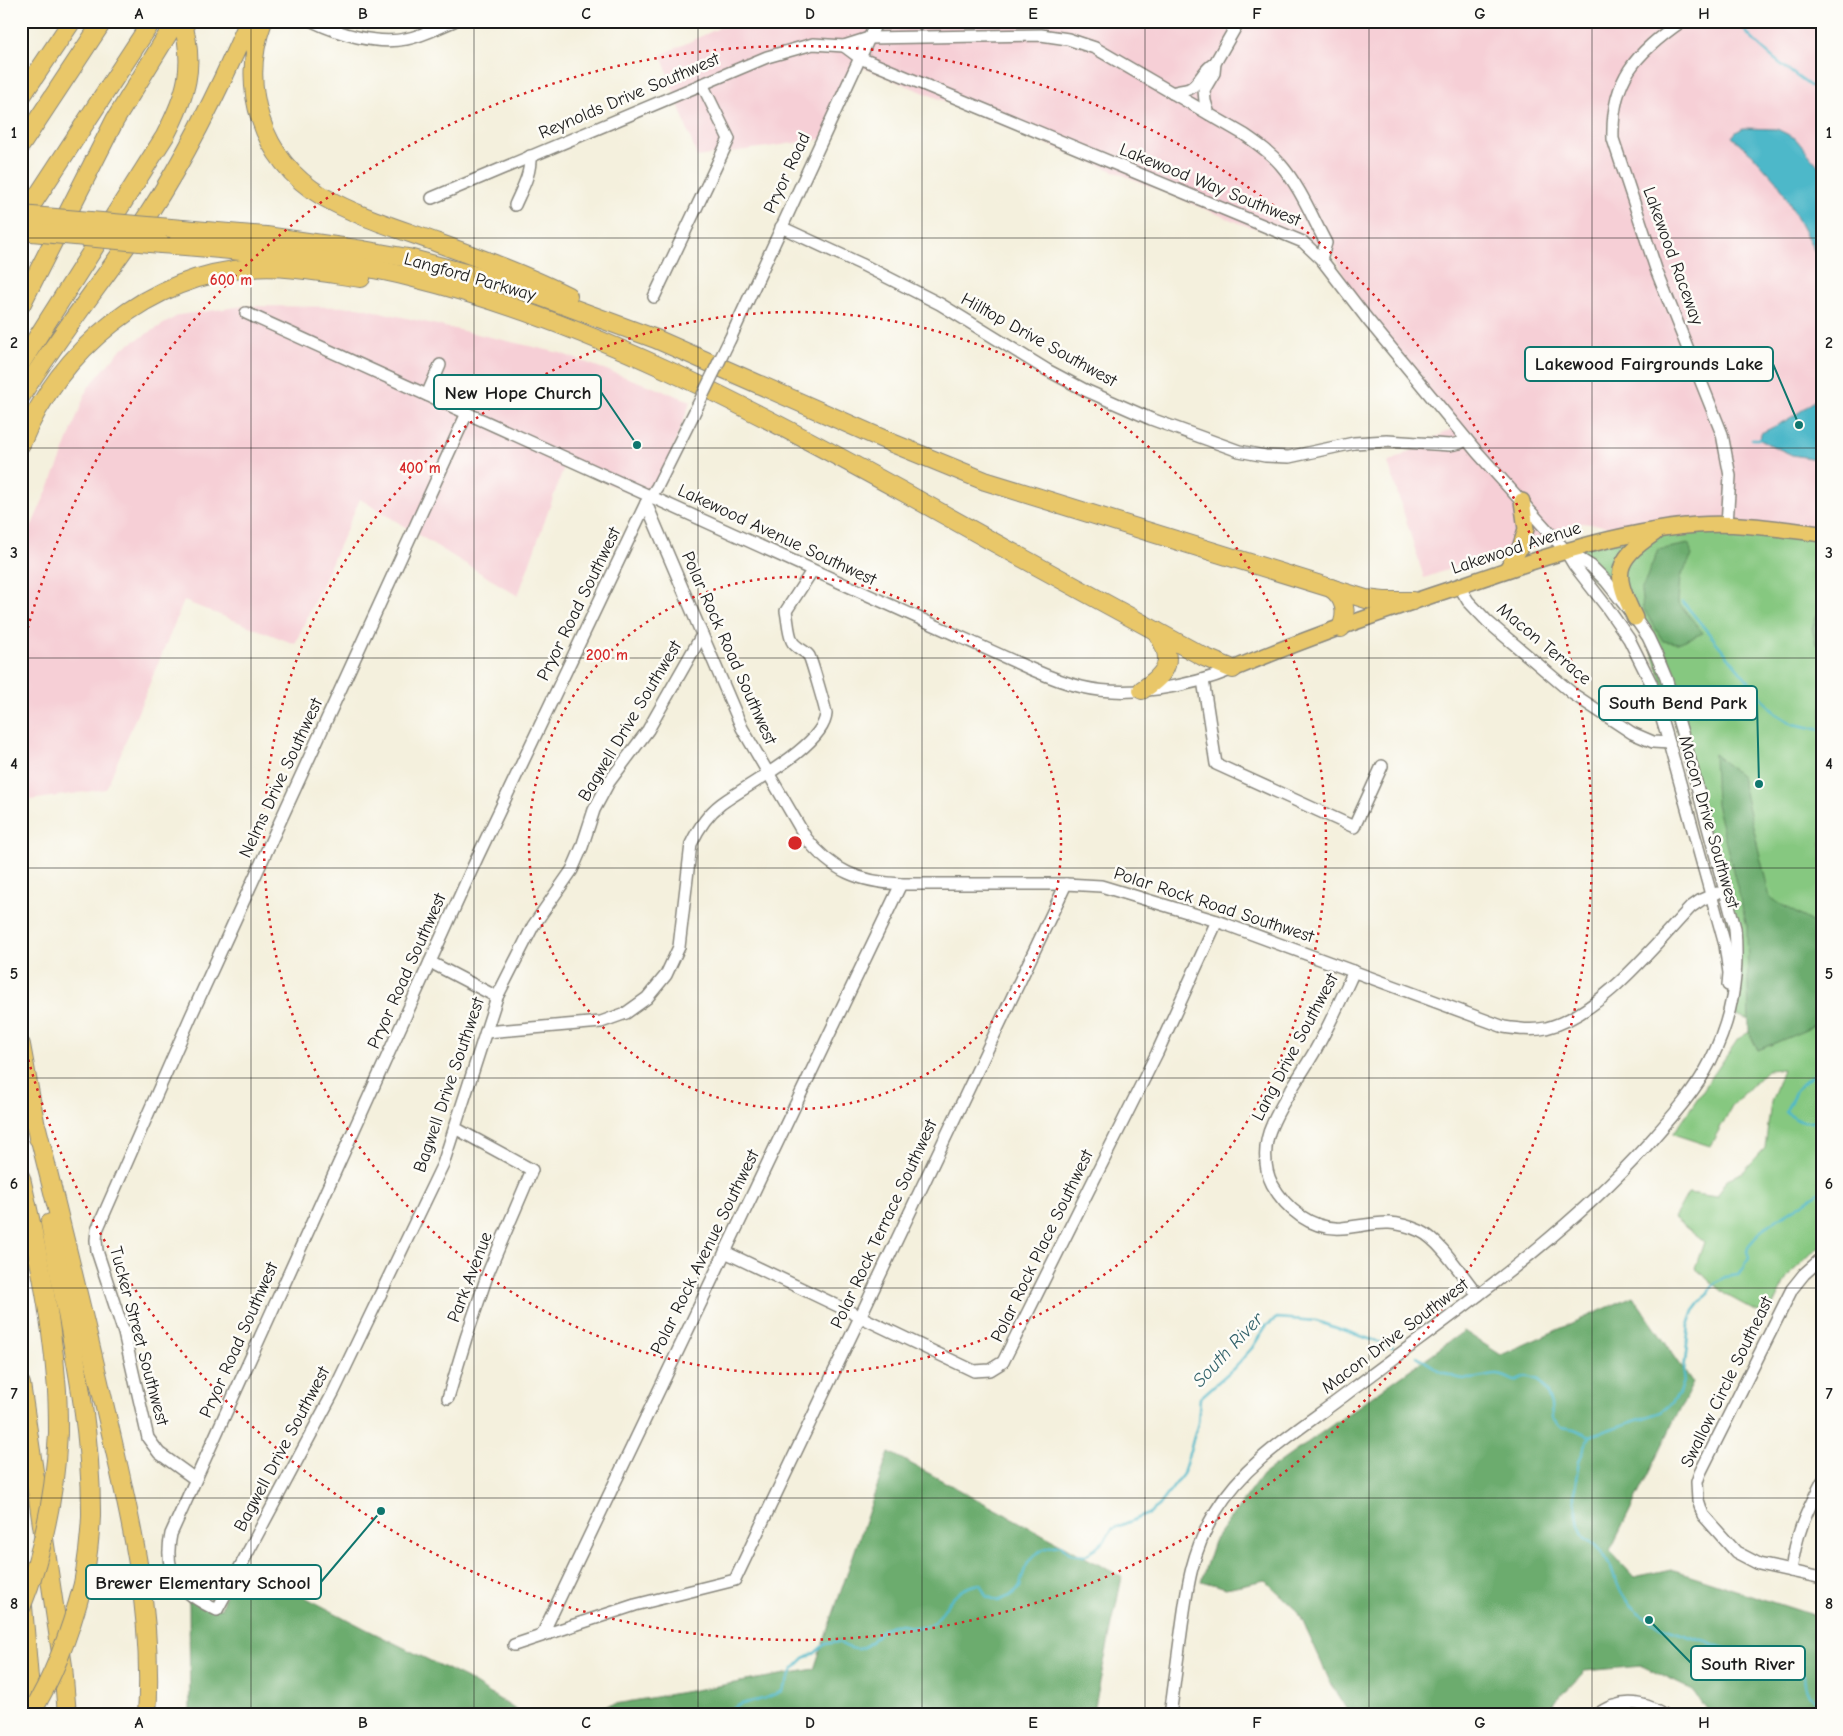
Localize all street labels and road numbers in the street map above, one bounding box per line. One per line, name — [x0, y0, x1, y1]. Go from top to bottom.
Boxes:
street label: Reynolds Drive Southwest — [535, 48, 723, 144]
street label: Pryor Road — [759, 129, 815, 217]
street label: Lakewood Way Southwest — [1116, 139, 1304, 231]
street label: Lakewood Raceway — [1638, 184, 1708, 329]
street label: Langford Parkway — [402, 248, 539, 306]
street label: Hilltop Drive Southwest — [957, 288, 1121, 392]
street label: Lakewood Avenue Southwest — [674, 480, 880, 591]
street label: Lakewood Avenue — [1448, 517, 1584, 579]
street label: Pryor Road Southwest — [533, 523, 626, 684]
street label: Polar Rock Road Southwest — [677, 548, 781, 749]
street label: Macon Terrace — [1493, 599, 1595, 689]
street label: Bagwell Drive Southwest — [574, 636, 687, 805]
street label: Nelms Drive Southwest — [235, 694, 328, 861]
street label: Macon Drive Southwest — [1674, 733, 1744, 912]
street label: Polar Rock Road Southwest — [1111, 863, 1317, 948]
street label: Pryor Road Southwest — [363, 889, 451, 1052]
street label: Lang Drive Southwest — [1247, 969, 1343, 1124]
street label: Bagwell Drive Southwest — [409, 994, 489, 1175]
street label: Polar Rock Terrace Southwest — [826, 1115, 942, 1332]
street label: Polar Rock Avenue Southwest — [646, 1146, 764, 1358]
street label: Polar Rock Place Southwest — [986, 1146, 1098, 1346]
street label: Park Avenue — [443, 1229, 497, 1325]
street label: Tucker Street Southwest — [105, 1244, 173, 1429]
street label: Pryor Road Southwest — [195, 1258, 283, 1421]
street label: Macon Drive Southwest — [1317, 1273, 1473, 1398]
street label: Swallow Circle Southeast — [1676, 1292, 1778, 1471]
street label: Bagwell Drive Southwest — [230, 1362, 335, 1535]

